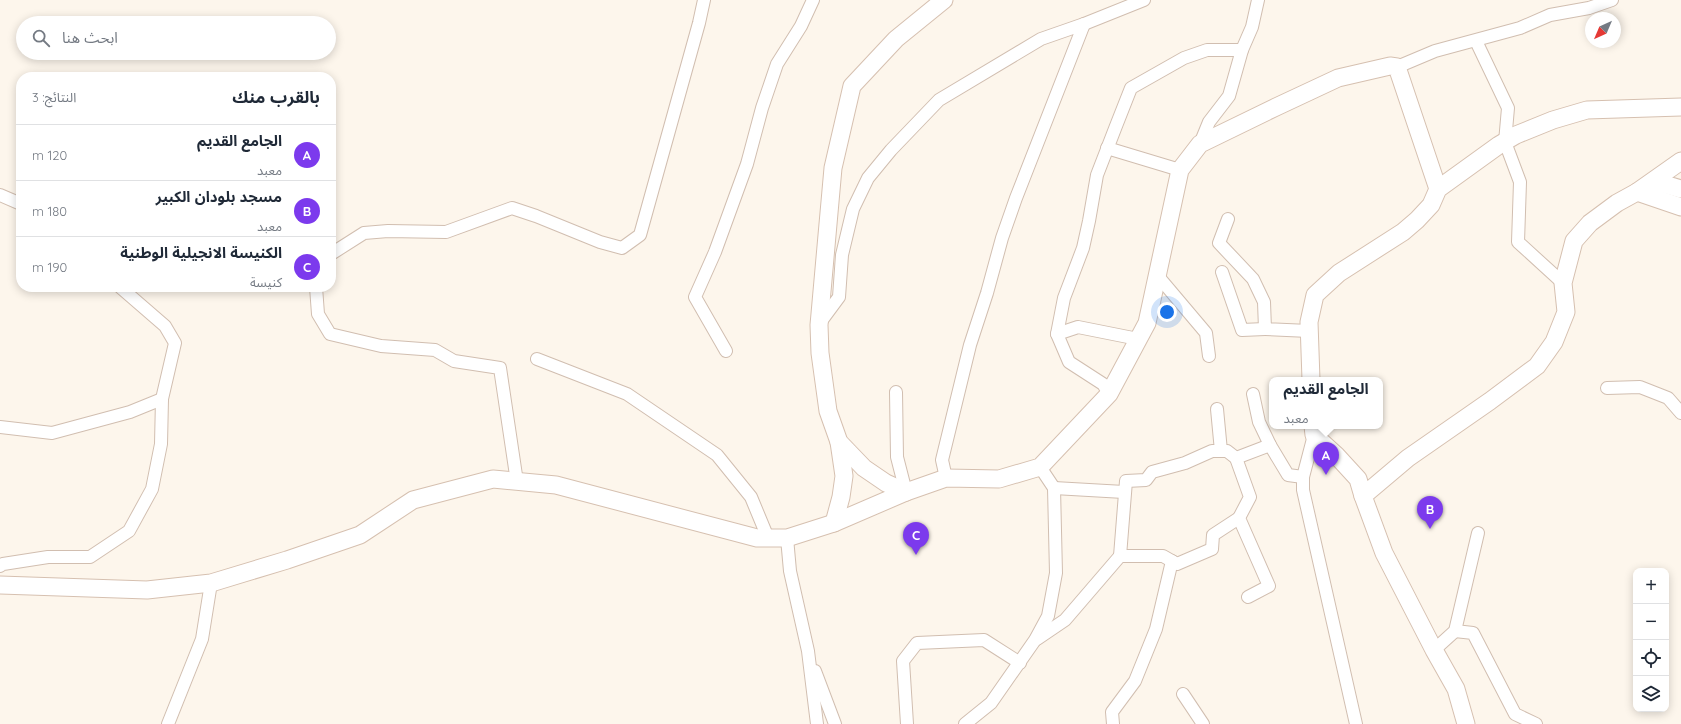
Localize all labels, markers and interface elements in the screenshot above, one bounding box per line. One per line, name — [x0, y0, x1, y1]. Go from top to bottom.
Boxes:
north arrow — [1585, 12, 1621, 48]
search box — [16, 16, 336, 60]
icon: search — [30, 27, 52, 49]
text: ابحث هنا — [62, 28, 118, 47]
text: بالقرب منك — [232, 86, 320, 107]
text: النتائج: 3 — [32, 89, 76, 105]
text: الجامع القديم — [197, 131, 282, 150]
text: 120 m — [32, 147, 67, 163]
text: A — [303, 147, 311, 163]
text: معبد — [257, 162, 282, 178]
text: مسجد بلودان الكبير — [156, 187, 282, 206]
text: 180 m — [32, 203, 67, 219]
text: B — [303, 203, 311, 219]
text: معبد — [257, 218, 282, 234]
text: الكنيسة الانجيلية الوطنية — [120, 243, 282, 262]
text: 190 m — [32, 259, 67, 275]
text: C — [303, 259, 311, 275]
text: كنيسة — [250, 274, 282, 290]
your location — [1157, 302, 1177, 322]
popup — [1269, 377, 1383, 429]
text: الجامع القديم — [1284, 379, 1368, 398]
text: معبد — [1284, 410, 1309, 426]
pin: A — [1313, 442, 1339, 475]
pin: B — [1417, 496, 1443, 529]
pin: C — [903, 522, 929, 555]
map controls — [1633, 568, 1669, 712]
button: + — [1633, 568, 1669, 604]
button: − — [1633, 604, 1669, 640]
button: locate — [1633, 640, 1669, 676]
button: layers — [1633, 676, 1669, 712]

